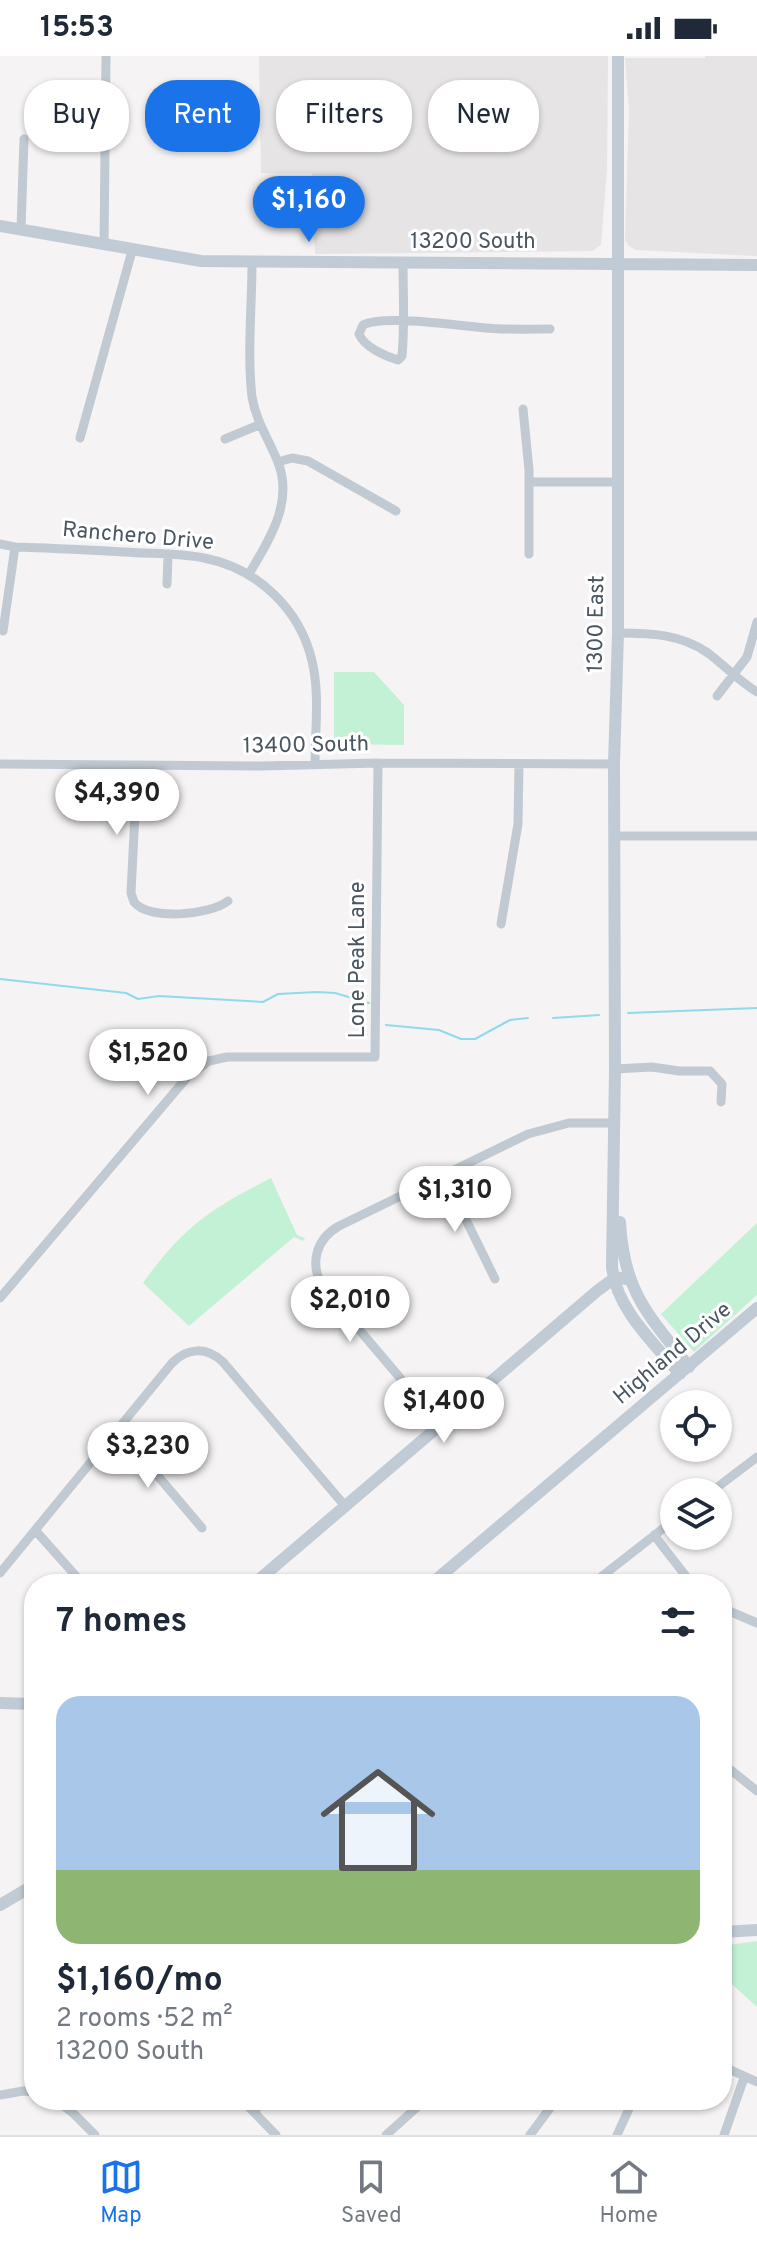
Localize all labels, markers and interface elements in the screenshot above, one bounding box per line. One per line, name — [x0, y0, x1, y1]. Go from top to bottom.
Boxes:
text: 15:53 — [40, 10, 114, 47]
chip: Buy — [24, 80, 129, 152]
chip: Rent — [145, 80, 260, 152]
chip: Filters — [276, 80, 412, 152]
chip: New — [428, 80, 539, 152]
pin: $1,160 — [244, 176, 374, 244]
text: $1,160 — [271, 185, 347, 218]
street label: 13200 South — [410, 229, 536, 256]
street label: Ranchero Drive — [61, 517, 215, 557]
street label: 1300 East — [583, 575, 611, 673]
street label: 13400 South — [243, 731, 369, 761]
pin: $4,390 — [52, 769, 182, 837]
text: $4,390 — [73, 778, 161, 811]
street label: Lone Peak Lane — [345, 882, 372, 1038]
pin: $1,520 — [83, 1029, 213, 1097]
text: $1,520 — [107, 1038, 189, 1071]
pin: $1,310 — [390, 1166, 520, 1234]
text: $1,310 — [417, 1175, 493, 1208]
pin: $2,010 — [285, 1276, 415, 1344]
text: $2,010 — [309, 1285, 391, 1318]
street label: Highland Drive — [608, 1297, 738, 1411]
pin: $1,400 — [379, 1377, 509, 1445]
text: $1,400 — [402, 1386, 486, 1419]
map controls — [660, 1390, 732, 1550]
button: locate — [660, 1390, 732, 1462]
pin: $3,230 — [83, 1422, 213, 1490]
text: $3,230 — [105, 1431, 191, 1464]
button: layers — [660, 1478, 732, 1550]
icon: filters — [656, 1600, 700, 1644]
text: 7 homes — [56, 1601, 187, 1644]
icon: home — [306, 1748, 450, 1892]
text: $1,160/mo — [56, 1960, 223, 2003]
text: 2 rooms · 52 m² — [56, 2003, 233, 2036]
text: 13200 South — [56, 2036, 204, 2069]
tab: Map — [99, 2155, 143, 2230]
tab: Saved — [341, 2155, 402, 2230]
tab: Home — [600, 2155, 658, 2230]

